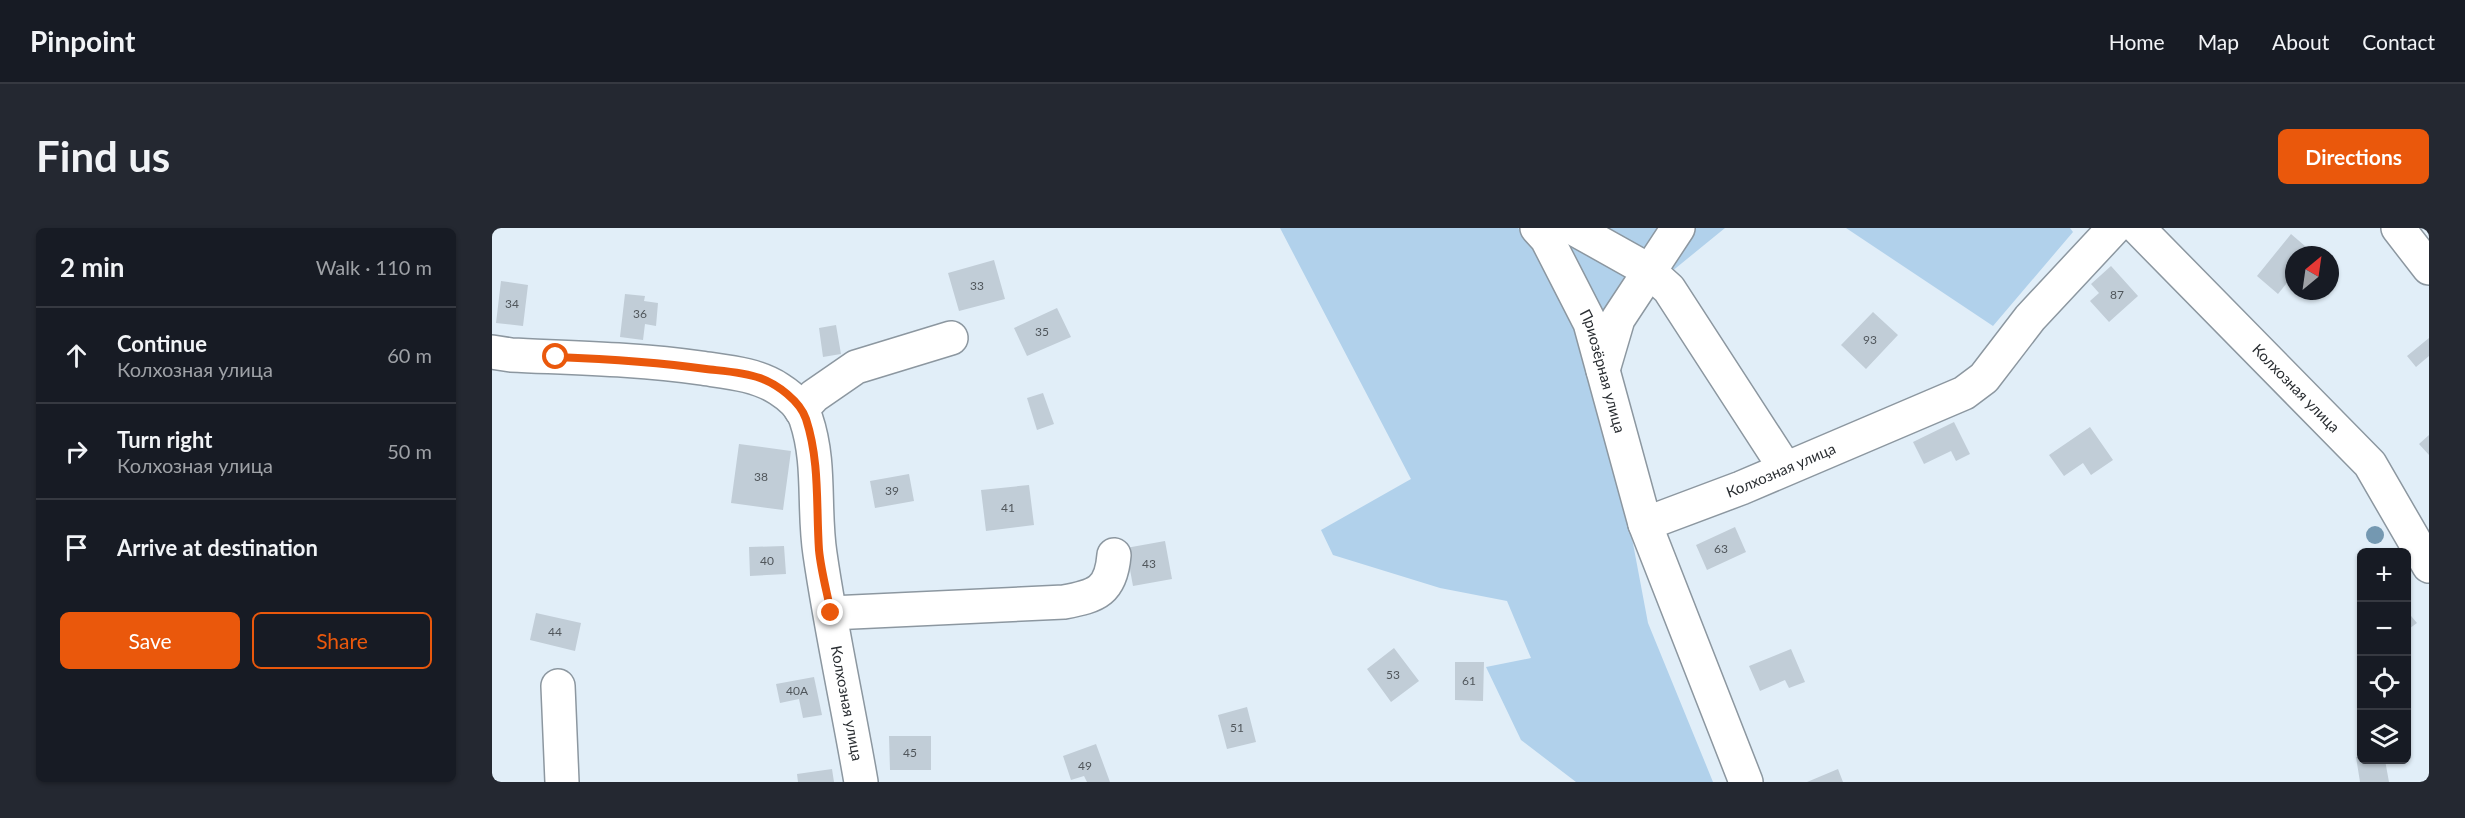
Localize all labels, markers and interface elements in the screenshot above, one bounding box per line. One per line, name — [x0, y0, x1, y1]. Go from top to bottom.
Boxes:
text: Pinpoint — [30, 24, 135, 58]
text: Home — [2109, 29, 2165, 54]
text: Map — [2198, 29, 2239, 54]
text: About — [2272, 29, 2329, 54]
text: Contact — [2362, 29, 2435, 54]
button: Directions — [2278, 129, 2429, 184]
text: Find us — [36, 131, 170, 181]
north arrow — [2285, 246, 2339, 300]
text: 2 min — [60, 251, 124, 283]
text: Walk · 110 m — [316, 255, 432, 279]
house number: 33 — [970, 278, 984, 293]
house number: 87 — [2110, 287, 2124, 302]
house number: 34 — [505, 296, 519, 311]
house number: 36 — [633, 306, 647, 321]
street label: Приозёрная улица — [1576, 306, 1630, 435]
house number: 35 — [1035, 324, 1049, 339]
text: Continue — [117, 330, 207, 357]
house number: 93 — [1863, 332, 1877, 347]
icon: ahead — [60, 339, 93, 372]
street label: Колхозная улица — [2249, 340, 2344, 436]
text: 60 m — [387, 343, 432, 367]
route start — [542, 343, 568, 369]
text: Колхозная улица — [117, 357, 273, 381]
text: Turn right — [117, 426, 212, 453]
icon: right — [60, 435, 93, 468]
text: 50 m — [387, 439, 432, 463]
street label: Колхозная улица — [1723, 439, 1838, 501]
text: Колхозная улица — [117, 453, 273, 477]
house number: 38 — [754, 469, 768, 484]
house number: 39 — [885, 483, 899, 498]
house number: 41 — [1001, 500, 1015, 515]
icon: arrive — [60, 531, 93, 564]
text: Arrive at destination — [117, 534, 318, 561]
house number: 63 — [1714, 541, 1728, 556]
map controls — [2357, 548, 2411, 764]
button: + — [2357, 548, 2411, 602]
house number: 40 — [760, 553, 774, 568]
house number: 43 — [1142, 556, 1156, 571]
route end — [817, 599, 843, 625]
button: − — [2357, 602, 2411, 656]
button: Save — [60, 612, 240, 669]
button: Share — [252, 612, 432, 669]
house number: 44 — [548, 624, 562, 639]
street label: Колхозная улица — [828, 644, 867, 762]
button: locate — [2357, 656, 2411, 710]
house number: 53 — [1386, 667, 1400, 682]
house number: 61 — [1462, 673, 1476, 688]
house number: 40А — [786, 683, 809, 698]
button: layers — [2357, 710, 2411, 764]
house number: 51 — [1230, 720, 1244, 735]
house number: 45 — [903, 745, 917, 760]
house number: 49 — [1078, 758, 1092, 773]

